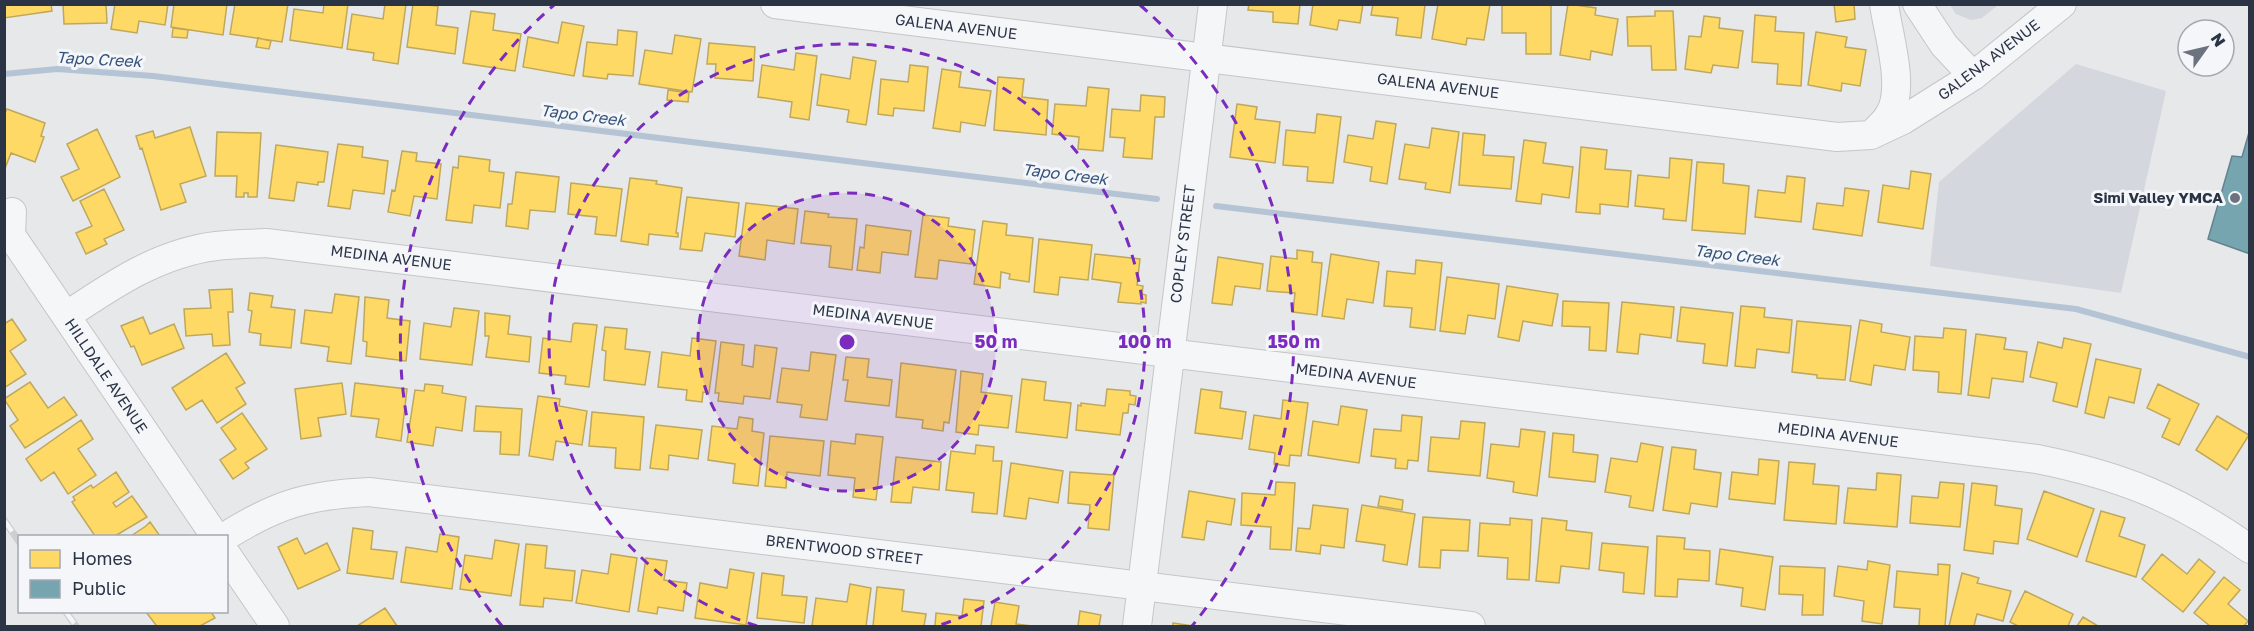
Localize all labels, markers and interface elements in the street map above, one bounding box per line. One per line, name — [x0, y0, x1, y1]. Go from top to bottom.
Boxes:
street label: GALENA AVENUE — [894, 10, 1018, 42]
street label: GALENA AVENUE — [1934, 15, 2043, 103]
north arrow — [2176, 18, 2236, 78]
text: N — [2207, 29, 2230, 50]
water label: Tapo Creek — [56, 47, 144, 71]
street label: GALENA AVENUE — [1376, 69, 1500, 101]
water label: Tapo Creek — [539, 100, 629, 130]
water label: Tapo Creek — [1021, 159, 1111, 189]
street label: COPLEY STREET — [1166, 184, 1198, 304]
place label: Simi Valley YMCA — [2093, 188, 2223, 206]
marker: Simi Valley YMCA — [2228, 191, 2242, 205]
water label: Tapo Creek — [1693, 240, 1783, 270]
street label: MEDINA AVENUE — [330, 241, 453, 273]
street label: MEDINA AVENUE — [812, 300, 935, 332]
street label: HILLDALE AVENUE — [62, 315, 152, 436]
text: 50 m — [975, 330, 1017, 352]
text: 100 m — [1119, 330, 1171, 352]
text: 150 m — [1268, 330, 1320, 352]
centre of rings — [837, 332, 857, 352]
street label: MEDINA AVENUE — [1295, 359, 1418, 391]
street label: MEDINA AVENUE — [1777, 418, 1900, 450]
street label: BRENTWOOD STREET — [765, 530, 924, 568]
legend — [18, 535, 228, 613]
text: Homes — [72, 547, 132, 569]
text: Public — [72, 577, 126, 599]

